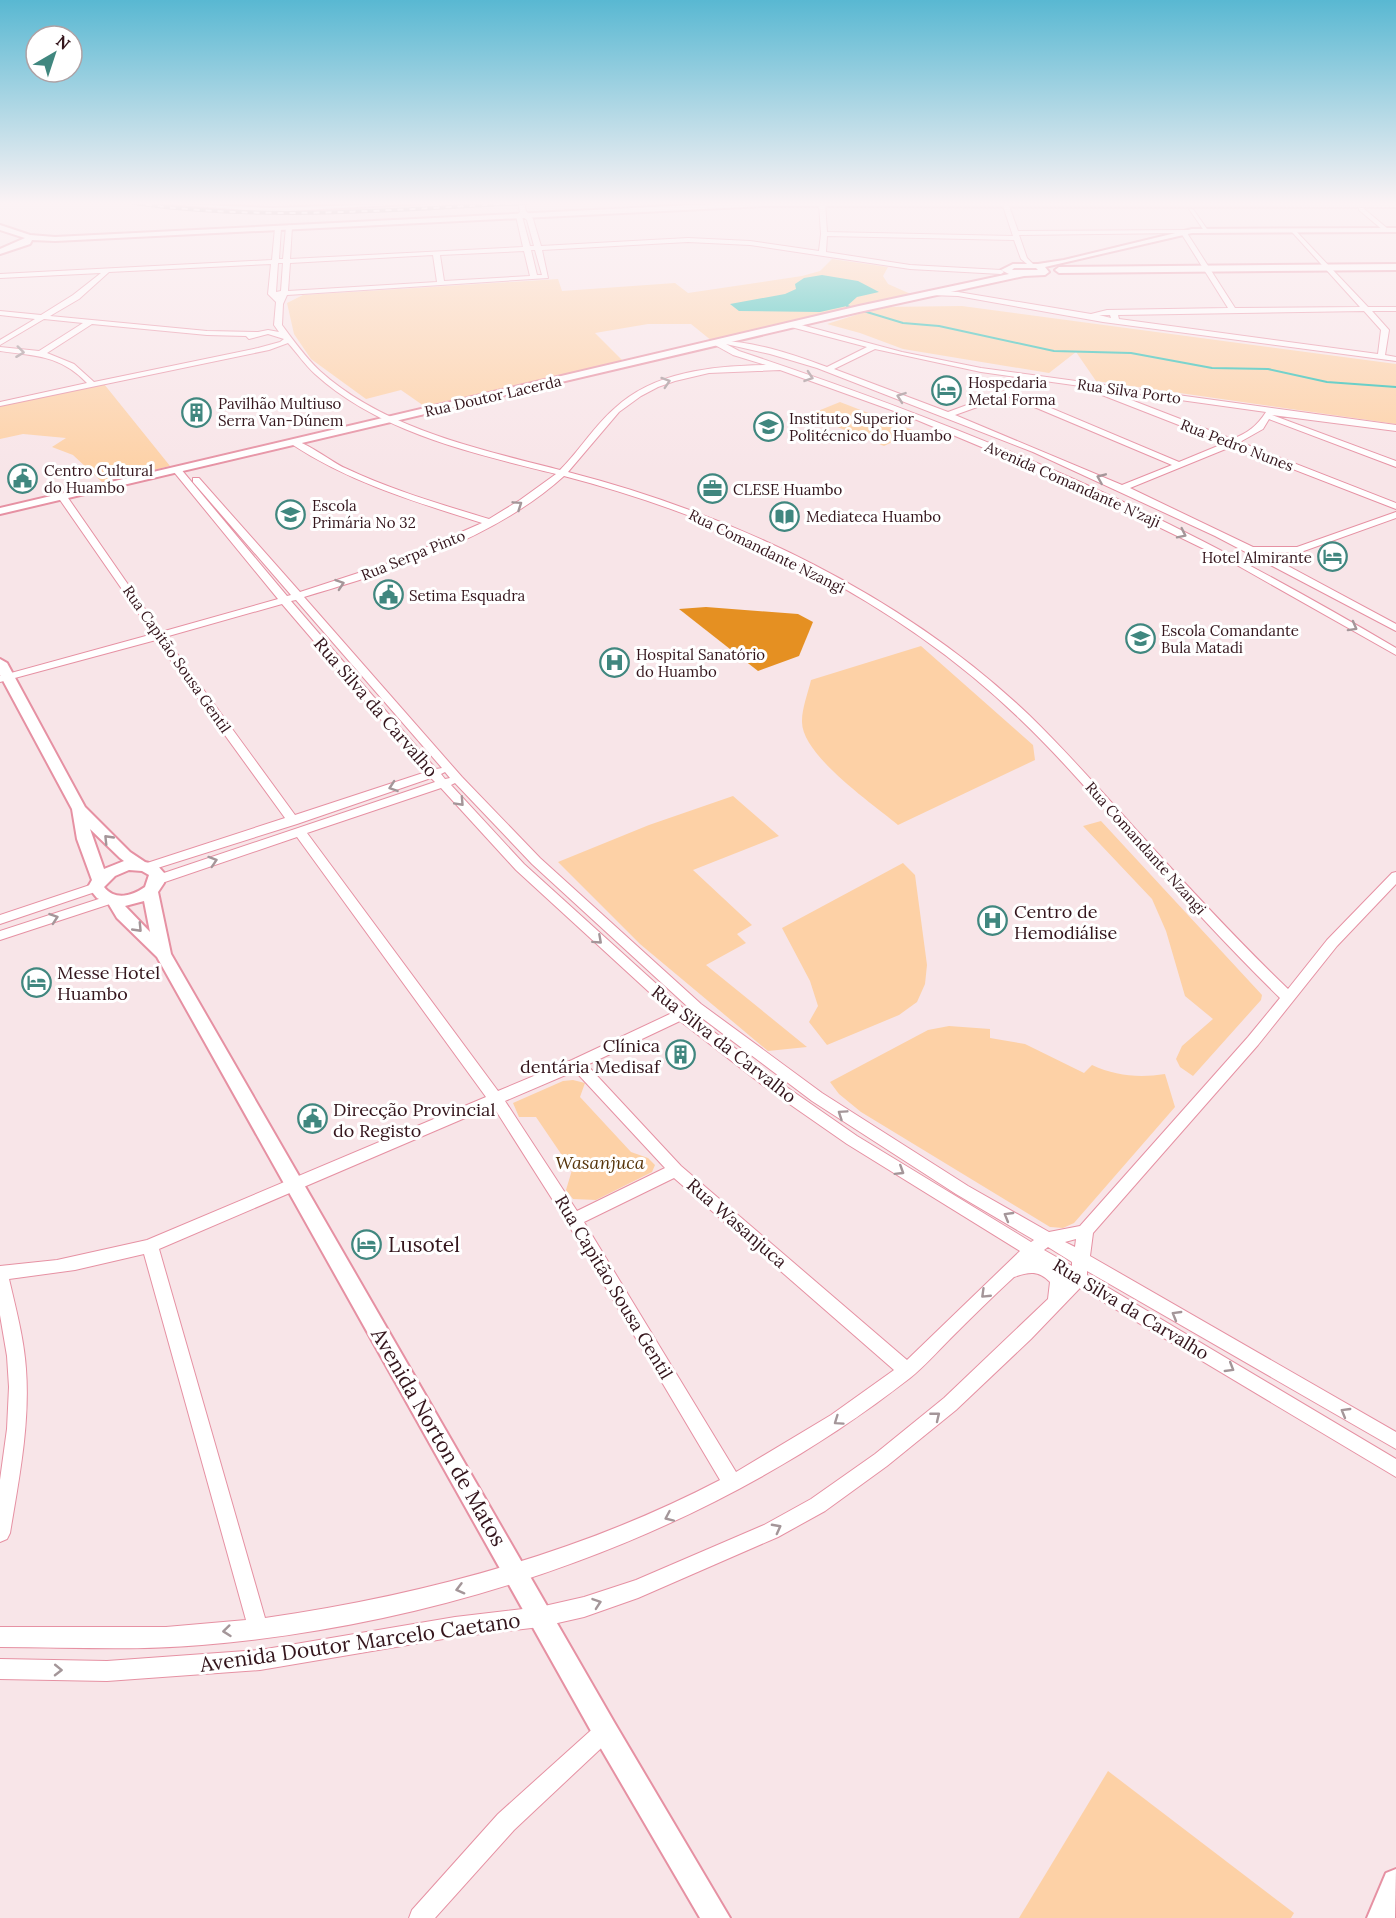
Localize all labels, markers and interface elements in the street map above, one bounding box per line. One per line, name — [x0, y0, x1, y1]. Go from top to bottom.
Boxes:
north arrow — [24, 24, 84, 84]
text: N — [52, 31, 75, 54]
one-way arrow — [15, 345, 24, 357]
one-way arrow — [803, 370, 814, 383]
street label: Rua Doutor Lacerda — [423, 371, 564, 421]
place label: Hospedaria Metal Forma — [968, 373, 1056, 409]
street label: Rua Silva Porto — [1076, 374, 1182, 408]
hotel icon: Hospedaria Metal Forma — [931, 375, 963, 407]
one-way arrow — [660, 377, 671, 389]
one-way arrow — [896, 392, 906, 405]
place label: Pavilhão Multiuso Serra Van-Dúnem — [218, 394, 343, 430]
building icon: Pavilhão Multiuso Serra Van-Dúnem — [181, 396, 213, 428]
place label: Instituto Superior Politécnico do Huambo — [789, 409, 952, 445]
school or university icon: Instituto Superior Politécnico do Huambo — [752, 411, 784, 443]
street label: Rua Pedro Nunes — [1178, 415, 1296, 475]
street label: Avenida Comandante N'zaji — [981, 436, 1164, 531]
place label: Centro Cultural do Huambo — [44, 461, 153, 497]
public building icon: Centro Cultural do Huambo — [7, 463, 39, 495]
office icon: CLESE Huambo — [696, 473, 728, 505]
one-way arrow — [1096, 474, 1107, 486]
place label: CLESE Huambo — [733, 480, 843, 499]
place label: Escola Primária No 32 — [312, 496, 416, 532]
school or university icon: Escola Primária No 32 — [275, 498, 307, 530]
library icon: Mediateca Huambo — [769, 500, 801, 532]
one-way arrow — [511, 501, 522, 512]
street label: Rua Comandante Nzangi — [686, 505, 848, 597]
place label: Mediateca Huambo — [806, 507, 941, 526]
street label: Rua Serpa Pinto — [358, 525, 468, 585]
one-way arrow — [1176, 526, 1187, 538]
hotel icon: Hotel Almirante — [1317, 541, 1349, 573]
place label: Hotel Almirante — [1202, 548, 1312, 567]
one-way arrow — [334, 579, 345, 592]
public building icon: Setima Esquadra — [372, 579, 404, 611]
street label: Rua Capitão Sousa Gentil — [119, 582, 235, 736]
place label: Setima Esquadra — [409, 586, 526, 605]
one-way arrow — [1347, 620, 1358, 631]
place label: Escola Comandante Bula Matadi — [1161, 621, 1299, 657]
school or university icon: Escola Comandante Bula Matadi — [1124, 623, 1156, 655]
street label: Rua Silva da Carvalho — [309, 632, 443, 782]
place label: Hospital Sanatório do Huambo — [636, 645, 765, 681]
hospital icon: Hospital Sanatório do Huambo — [599, 647, 631, 679]
street label: Rua Comandante Nzangi — [1081, 778, 1211, 918]
one-way arrow — [388, 780, 399, 793]
one-way arrow — [453, 796, 464, 806]
one-way arrow — [105, 835, 116, 846]
one-way arrow — [207, 856, 218, 868]
place label: Centro de Hemodiálise — [1014, 900, 1117, 944]
hospital icon: Centro de Hemodiálise — [977, 905, 1009, 937]
one-way arrow — [48, 913, 59, 926]
one-way arrow — [130, 920, 141, 931]
one-way arrow — [591, 933, 602, 944]
place label: Messe Hotel Huambo — [57, 961, 160, 1005]
hotel icon: Messe Hotel Huambo — [20, 966, 52, 998]
street label: Rua Silva da Carvalho — [647, 980, 801, 1108]
place label: Clínica dentária Medisaf — [520, 1034, 662, 1078]
building icon: Clínica dentária Medisaf — [665, 1039, 697, 1071]
place label: Direcção Provincial do Registo — [333, 1098, 495, 1142]
public building icon: Direcção Provincial do Registo — [296, 1103, 328, 1135]
one-way arrow — [838, 1110, 849, 1121]
park label: Wasanjuca — [555, 1151, 645, 1174]
one-way arrow — [894, 1163, 904, 1175]
street label: Rua Wasanjuca — [682, 1173, 792, 1273]
street label: Rua Capitão Sousa Gentil — [550, 1191, 678, 1383]
one-way arrow — [1004, 1212, 1014, 1224]
hotel icon: Lusotel — [351, 1228, 383, 1260]
place label: Lusotel — [388, 1231, 460, 1258]
street label: Rua Silva da Carvalho — [1049, 1253, 1213, 1365]
one-way arrow — [982, 1286, 993, 1297]
one-way arrow — [1172, 1310, 1182, 1322]
street label: Avenida Norton de Matos — [365, 1322, 513, 1551]
one-way arrow — [1224, 1361, 1234, 1373]
one-way arrow — [1341, 1408, 1351, 1419]
one-way arrow — [929, 1412, 940, 1423]
one-way arrow — [834, 1414, 845, 1425]
one-way arrow — [664, 1509, 675, 1521]
one-way arrow — [771, 1524, 781, 1535]
one-way arrow — [455, 1581, 465, 1594]
one-way arrow — [591, 1598, 602, 1610]
street label: Avenida Doutor Marcelo Caetano — [197, 1606, 522, 1678]
one-way arrow — [223, 1624, 232, 1637]
one-way arrow — [54, 1663, 63, 1676]

